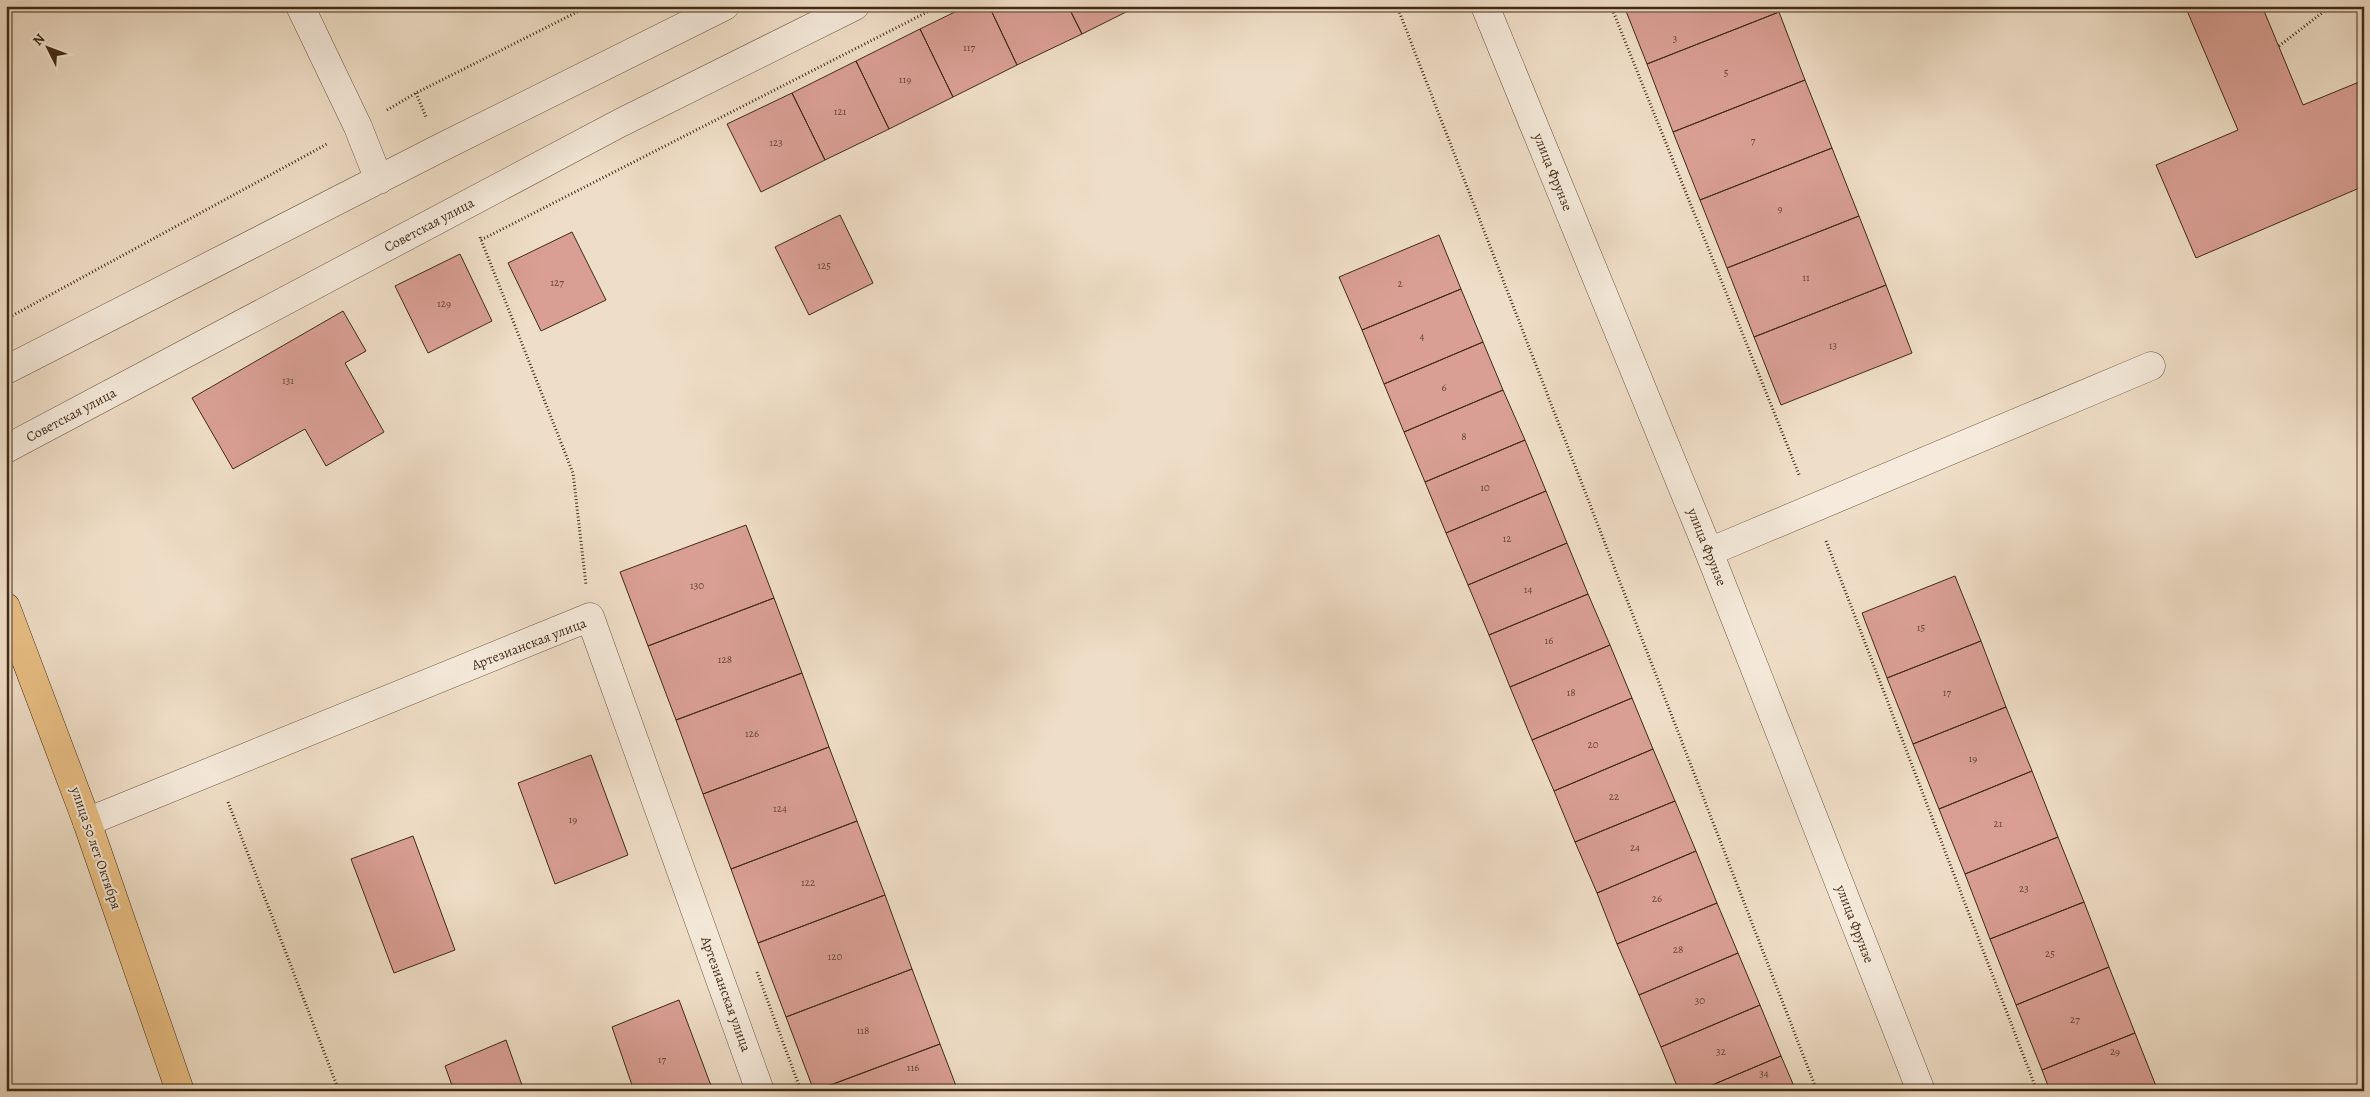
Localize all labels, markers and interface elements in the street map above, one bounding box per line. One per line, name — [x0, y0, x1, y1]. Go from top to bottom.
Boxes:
north arrow — [22, 22, 72, 72]
text: N — [28, 29, 49, 50]
house number: 3 — [1673, 31, 1677, 46]
house number: 117 — [963, 40, 975, 55]
house number: 5 — [1724, 65, 1729, 80]
house number: 119 — [899, 72, 911, 87]
house number: 121 — [834, 104, 847, 119]
street label: улица Фрунзе — [1528, 129, 1577, 214]
house number: 7 — [1751, 133, 1756, 148]
house number: 123 — [769, 135, 783, 150]
street label: Советская улица — [381, 193, 478, 257]
house number: 9 — [1777, 201, 1783, 216]
house number: 125 — [817, 258, 831, 273]
house number: 11 — [1802, 270, 1810, 285]
house number: 127 — [550, 275, 564, 290]
house number: 2 — [1397, 276, 1403, 291]
house number: 129 — [437, 296, 451, 311]
house number: 4 — [1420, 329, 1425, 344]
house number: 13 — [1829, 338, 1837, 353]
house number: 131 — [282, 373, 294, 388]
house number: 6 — [1441, 380, 1447, 395]
street label: Советская улица — [23, 383, 120, 447]
house number: 8 — [1461, 429, 1467, 444]
house number: 10 — [1480, 480, 1490, 495]
street label: улица Фрунзе — [1682, 504, 1731, 589]
house number: 12 — [1503, 531, 1512, 546]
house number: 130 — [690, 578, 704, 593]
house number: 14 — [1524, 582, 1532, 597]
street label: Артезианская улица — [468, 613, 590, 675]
house number: 15 — [1917, 620, 1926, 635]
house number: 16 — [1545, 633, 1553, 648]
house number: 128 — [718, 652, 732, 667]
house number: 18 — [1566, 685, 1576, 700]
house number: 17 — [1943, 685, 1952, 700]
house number: 126 — [745, 726, 759, 741]
house number: 20 — [1587, 737, 1599, 752]
house number: 19 — [1969, 751, 1977, 766]
street label: улица 50 лет Октября — [66, 783, 126, 912]
house number: 22 — [1609, 789, 1619, 804]
house number: 124 — [773, 801, 787, 816]
house number: 19 — [569, 812, 577, 827]
house number: 21 — [1994, 816, 2003, 831]
house number: 24 — [1630, 840, 1640, 855]
house number: 122 — [801, 875, 815, 890]
street label: улица Фрунзе — [1831, 881, 1879, 966]
house number: 23 — [2019, 881, 2029, 896]
house number: 26 — [1652, 891, 1662, 906]
street label: Артезианская улица — [696, 933, 756, 1055]
house number: 28 — [1673, 942, 1683, 957]
house number: 25 — [2045, 946, 2055, 961]
house number: 120 — [828, 949, 843, 964]
house number: 30 — [1695, 993, 1705, 1008]
house number: 27 — [2070, 1012, 2080, 1027]
house number: 118 — [857, 1023, 869, 1038]
house number: 32 — [1716, 1044, 1726, 1059]
house number: 29 — [2110, 1044, 2120, 1059]
house number: 17 — [658, 1052, 667, 1067]
house number: 116 — [907, 1060, 919, 1075]
house number: 34 — [1759, 1066, 1769, 1081]

